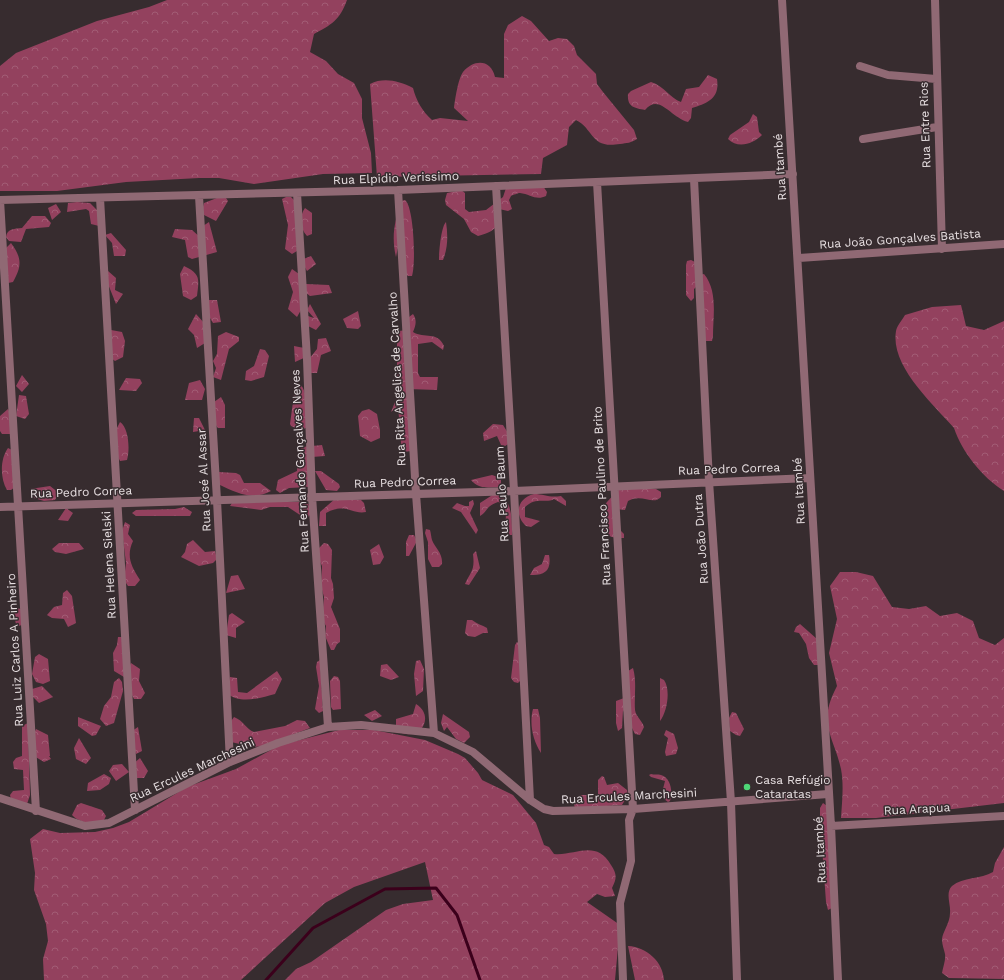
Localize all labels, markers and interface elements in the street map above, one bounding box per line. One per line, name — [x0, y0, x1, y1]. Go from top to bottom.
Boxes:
street label: Rua Entre Rios — [916, 82, 934, 168]
street label: Rua Itambé — [771, 133, 789, 201]
street label: Rua Elpidio Verissimo — [333, 169, 459, 187]
street label: Rua João Gonçalves Batista — [819, 226, 982, 252]
street label: Rua Rita Angelica de Carvalho — [385, 291, 409, 467]
street label: Rua Fernando Gonçalves Neves — [288, 369, 312, 553]
street label: Rua Francisco Paulino de Brito — [590, 406, 614, 586]
street label: Rua José Al Assar — [194, 428, 214, 532]
street label: Rua Paulo Baum — [493, 446, 511, 542]
street label: Rua Itambé — [790, 457, 808, 525]
street label: Rua Pedro Correa — [678, 460, 781, 478]
street label: Rua Pedro Correa — [354, 473, 457, 491]
street label: Rua Pedro Correa — [30, 483, 133, 501]
street label: Rua João Dutra — [691, 493, 711, 584]
street label: Rua Helena Sielski — [99, 511, 119, 619]
street label: Rua Luiz Carlos A Pinheiro — [4, 573, 26, 727]
street label: Rua Ercules Marchesini — [127, 735, 257, 805]
place label: Casa Refúgio Cataratas — [755, 773, 831, 801]
marker: Casa Refúgio Cataratas — [742, 782, 752, 792]
street label: Rua Ercules Marchesini — [561, 785, 697, 807]
street label: Rua Arapua — [883, 800, 951, 818]
street label: Rua Itambé — [811, 816, 829, 884]

